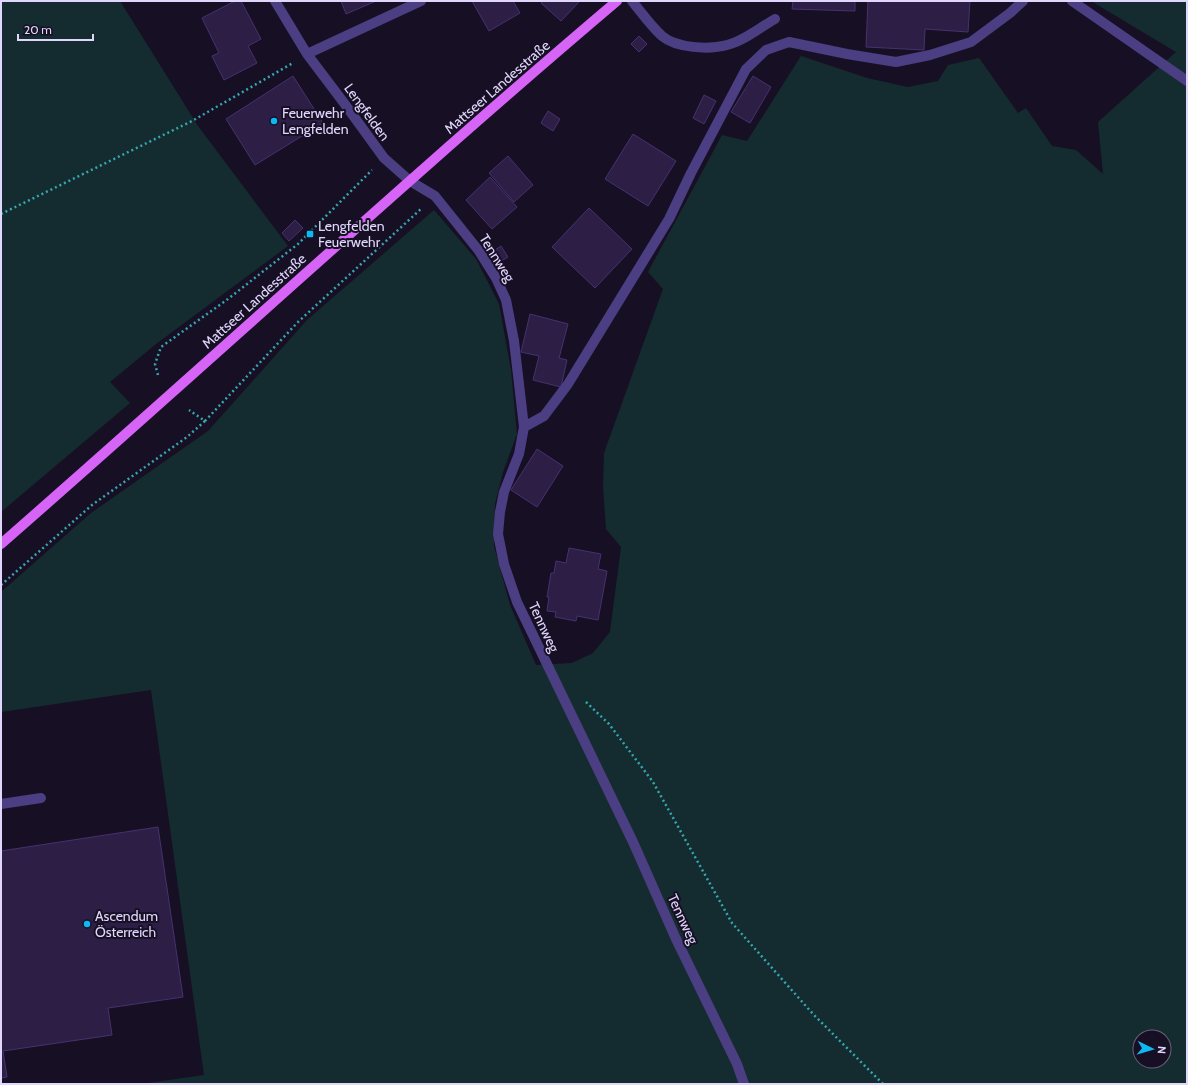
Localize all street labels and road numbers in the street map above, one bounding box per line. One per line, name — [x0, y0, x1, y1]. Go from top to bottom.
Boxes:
street label: Mattseer Landesstraße — [441, 36, 553, 138]
street label: Lengfelden — [340, 80, 394, 144]
street label: Tennweg — [475, 231, 519, 286]
street label: Mattseer Landesstraße — [198, 249, 310, 353]
street label: Tennweg — [525, 599, 564, 656]
street label: Tennweg — [664, 891, 703, 948]

